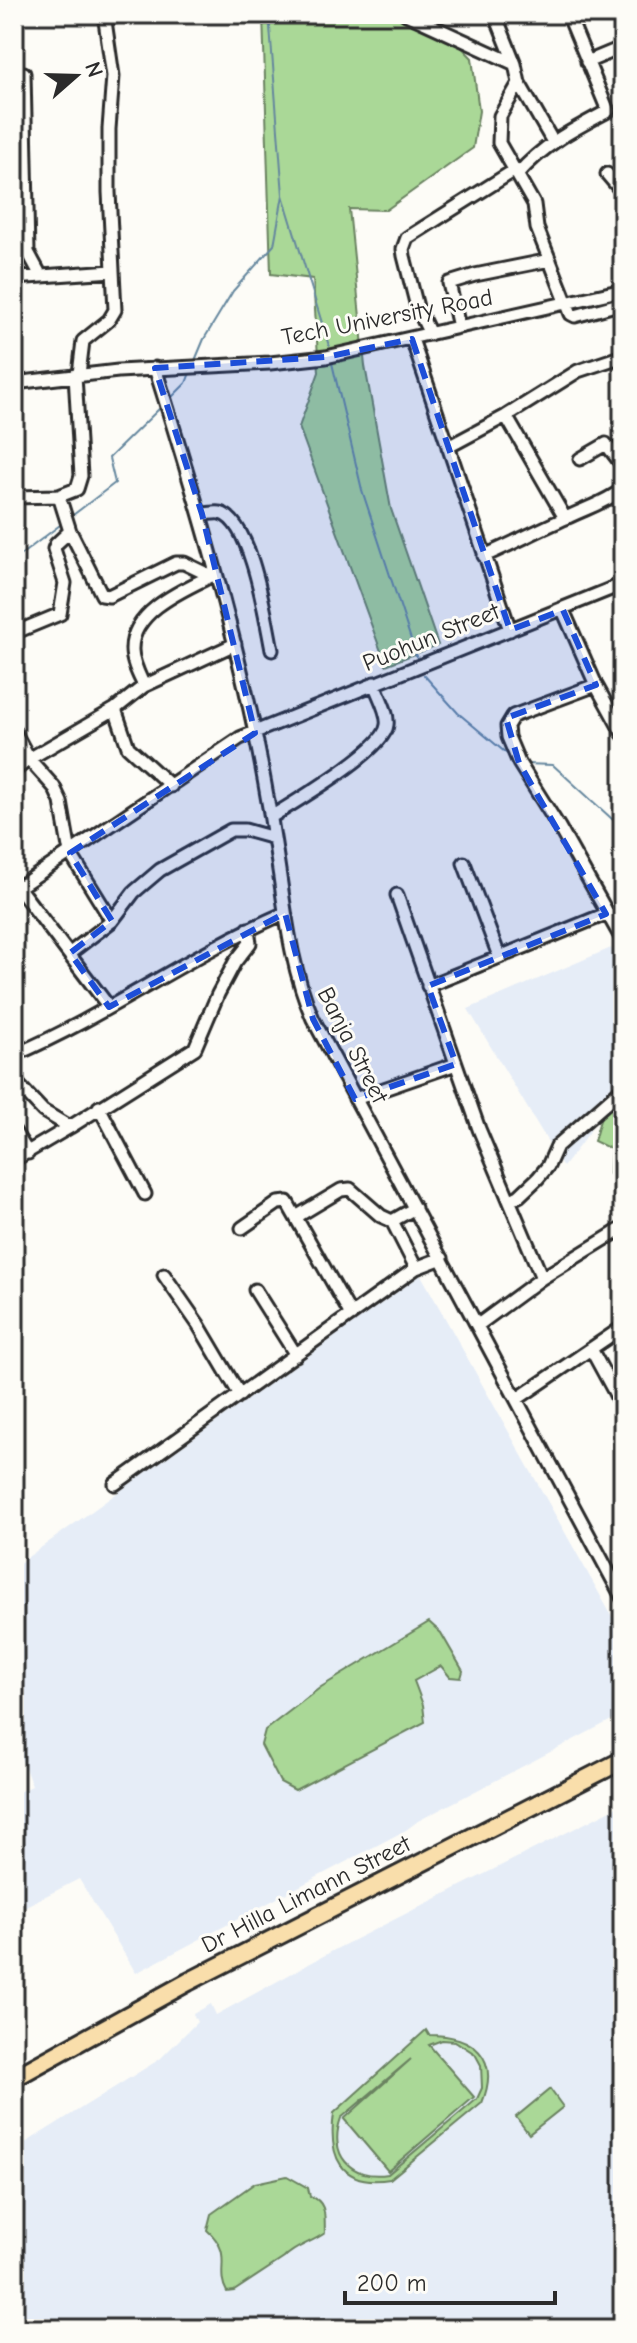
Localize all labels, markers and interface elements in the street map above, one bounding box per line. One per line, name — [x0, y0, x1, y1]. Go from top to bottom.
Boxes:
north arrow — [36, 36, 116, 116]
text: N — [79, 58, 109, 81]
street label: Tech University Road — [279, 283, 495, 351]
street label: Puohun Street — [359, 596, 504, 677]
street label: Banja Street — [312, 982, 395, 1109]
street label: Dr Hilla Limann Street — [197, 1829, 416, 1959]
scale bar — [345, 2255, 555, 2305]
text: 200 m — [357, 2269, 427, 2297]

